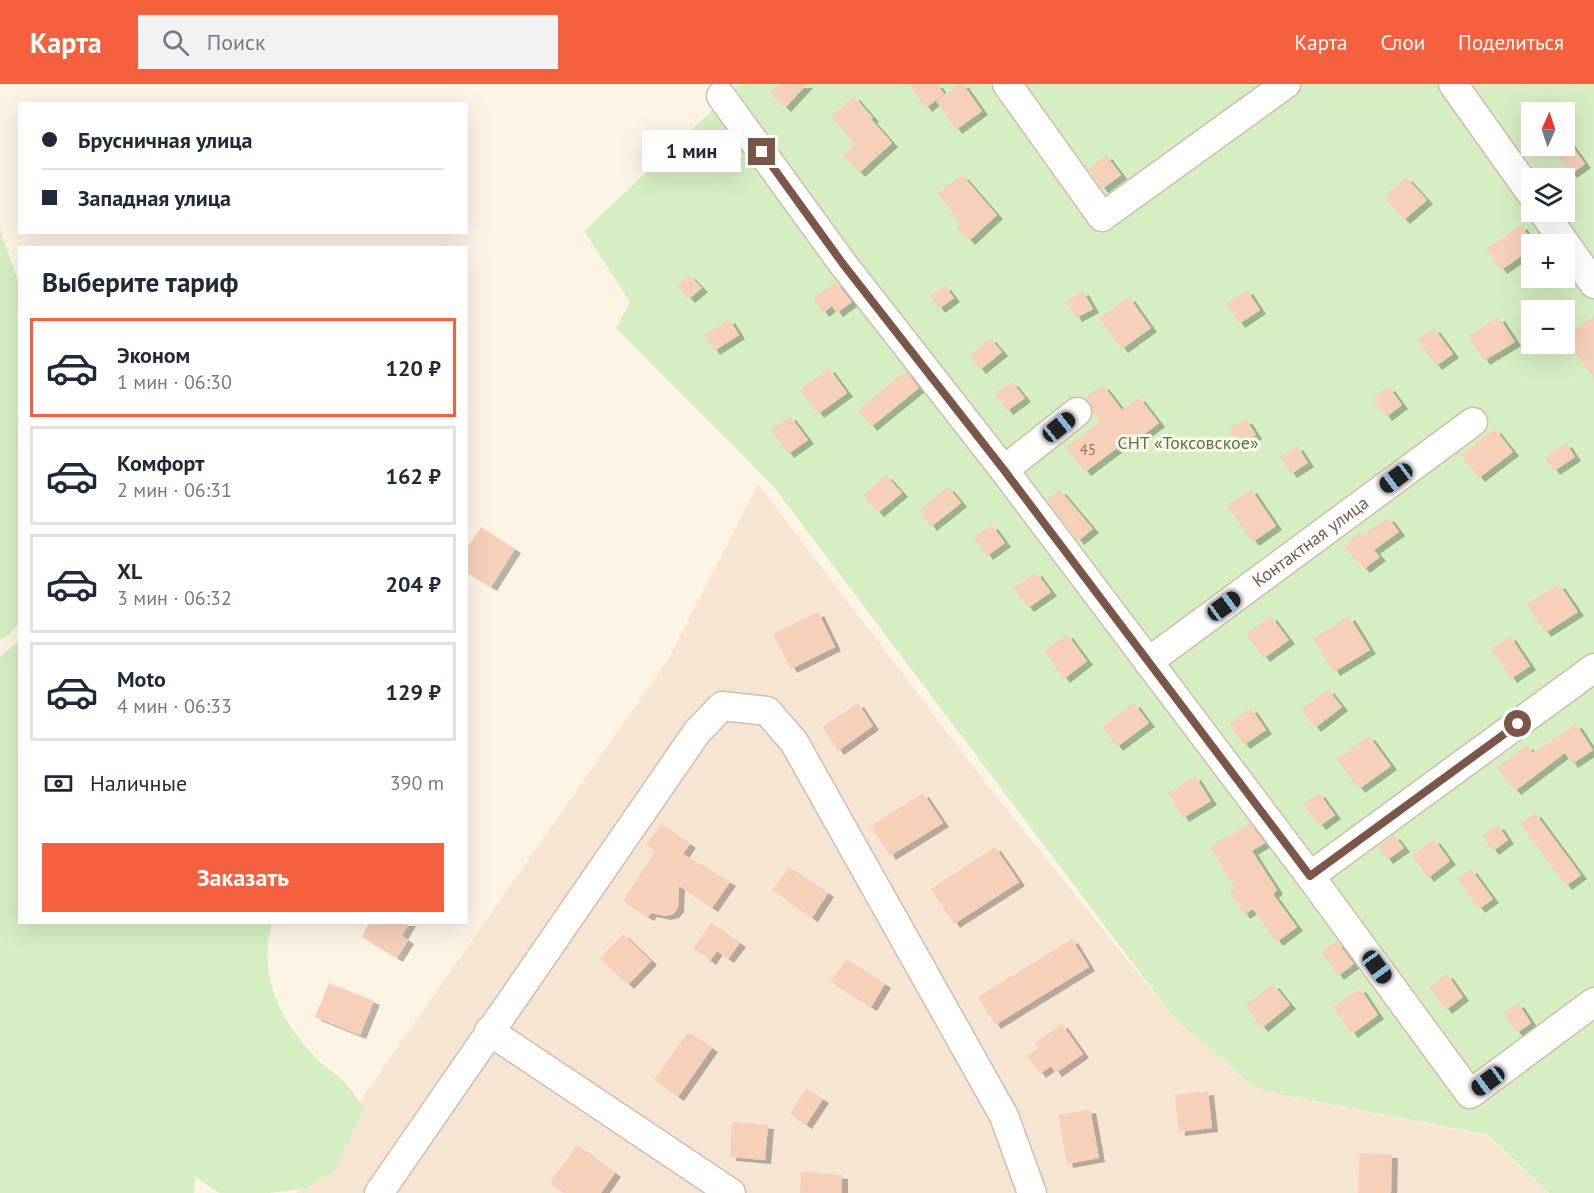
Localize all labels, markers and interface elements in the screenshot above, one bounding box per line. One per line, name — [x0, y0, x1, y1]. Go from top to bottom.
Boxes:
search box — [138, 15, 558, 69]
text: Карта — [30, 24, 102, 61]
icon: search — [159, 26, 192, 59]
text: Поиск — [207, 28, 266, 56]
text: Карта — [1294, 29, 1347, 56]
text: Слои — [1380, 29, 1425, 56]
text: Поделиться — [1458, 29, 1564, 56]
north arrow — [1521, 102, 1575, 156]
map controls — [1521, 102, 1575, 354]
text: Брусничная улица — [78, 126, 252, 154]
callout: 1 мин — [642, 131, 741, 173]
text: 1 мин — [666, 138, 717, 164]
route end — [748, 138, 775, 165]
button: layers — [1521, 168, 1575, 222]
text: Западная улица — [78, 184, 231, 212]
button: + — [1521, 234, 1575, 288]
text: Выберите тариф — [42, 265, 238, 299]
button: − — [1521, 300, 1575, 354]
icon: car — [45, 341, 99, 395]
text: Эконом — [117, 341, 190, 369]
text: 120 ₽ — [386, 354, 441, 382]
text: 1 мин · 06:30 — [117, 369, 232, 395]
car — [1039, 409, 1079, 445]
park label: СНТ «Токсовское» — [1117, 431, 1259, 454]
house number: 45 — [1080, 440, 1096, 459]
icon: car — [45, 449, 99, 503]
text: Комфорт — [117, 449, 205, 477]
car — [1376, 460, 1416, 496]
text: 162 ₽ — [386, 462, 441, 490]
text: 2 мин · 06:31 — [117, 477, 232, 503]
street label: Контактная улица — [1247, 491, 1373, 592]
icon: car — [45, 557, 99, 611]
text: XL — [117, 557, 142, 585]
text: 204 ₽ — [386, 570, 441, 598]
text: 3 мин · 06:32 — [117, 585, 232, 611]
car — [1204, 588, 1244, 624]
icon: car — [45, 665, 99, 719]
text: Moto — [117, 665, 166, 693]
text: 129 ₽ — [386, 678, 441, 706]
text: 4 мин · 06:33 — [117, 693, 232, 719]
route start — [1504, 710, 1531, 737]
icon: cash — [42, 767, 75, 800]
text: Наличные — [90, 769, 187, 797]
text: 390 m — [390, 770, 444, 796]
button: Заказать — [42, 843, 444, 912]
car — [1359, 947, 1395, 987]
car — [1468, 1063, 1508, 1099]

